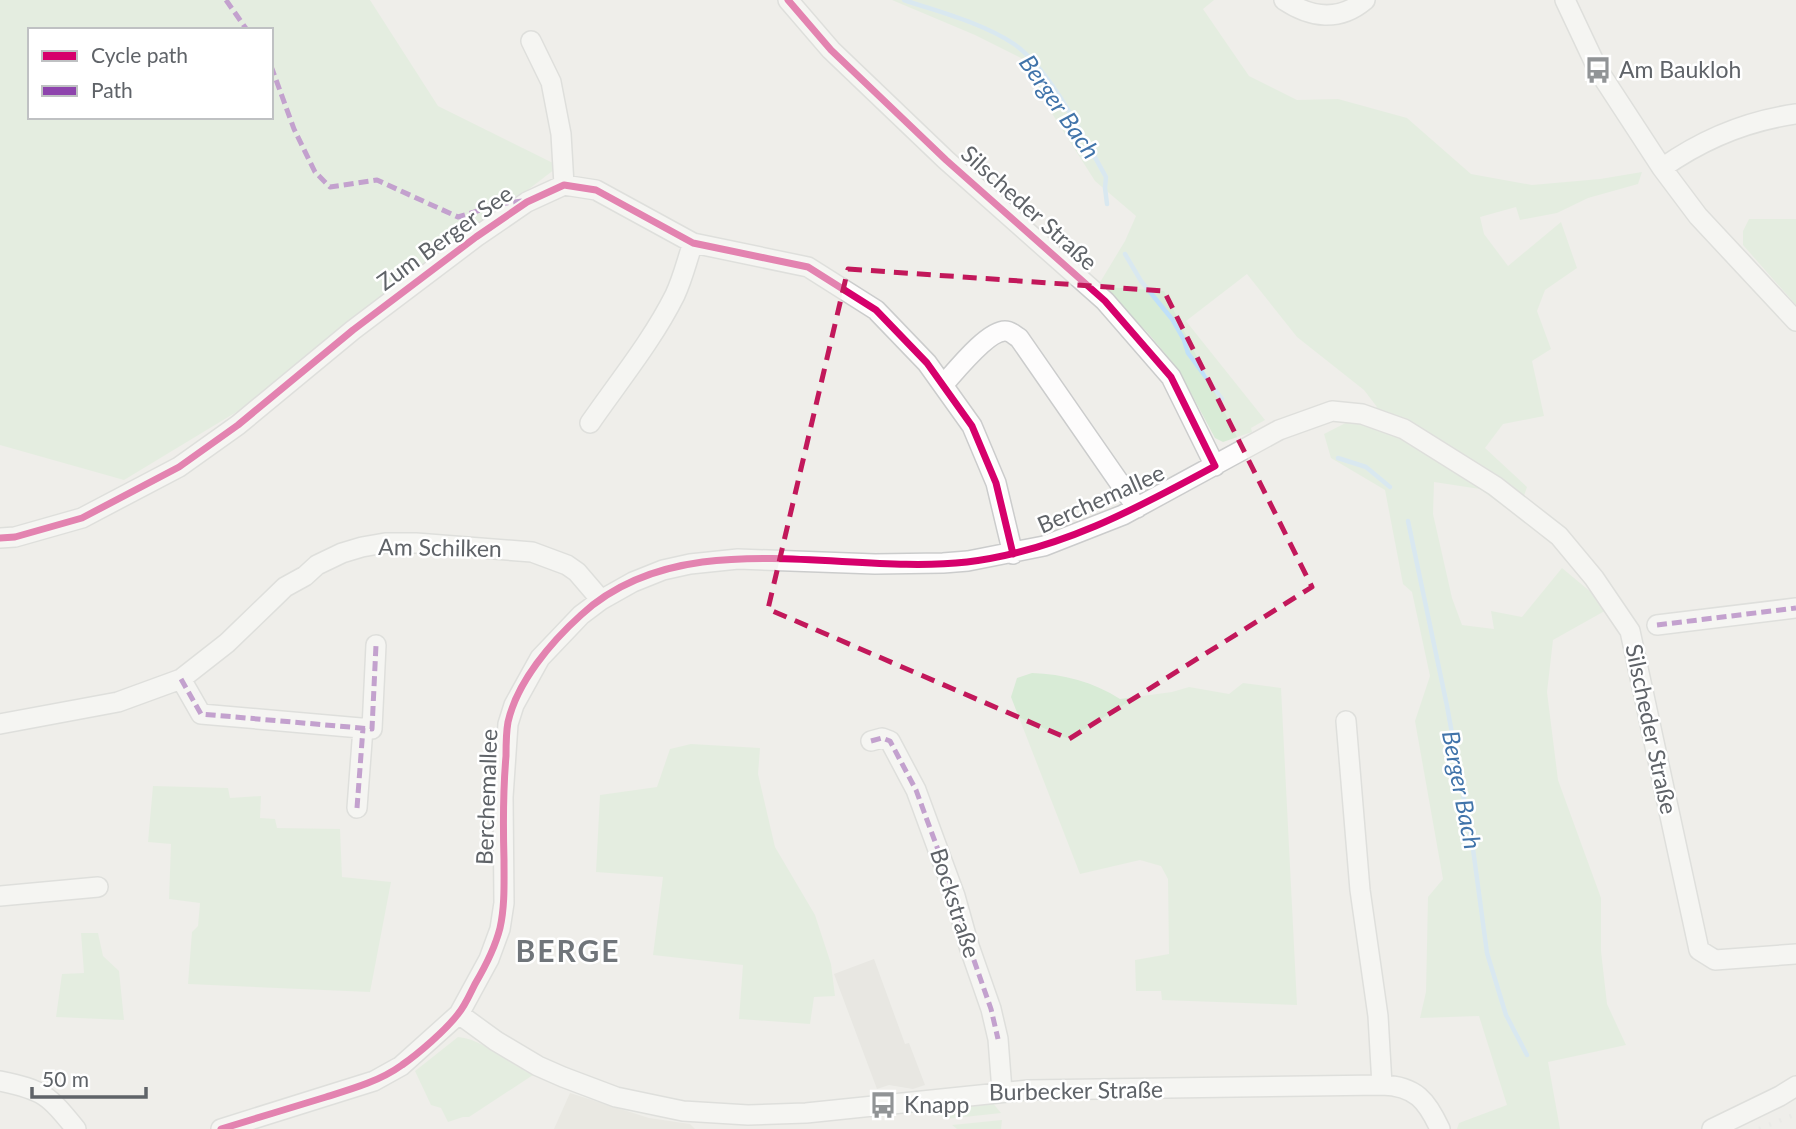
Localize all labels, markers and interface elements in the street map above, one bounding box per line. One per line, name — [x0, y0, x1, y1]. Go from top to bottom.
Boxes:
legend — [28, 28, 273, 119]
text: Cycle path — [91, 42, 188, 67]
water label: Berger Bach — [1014, 49, 1107, 164]
bus stop icon: Am Baukloh — [1583, 55, 1613, 85]
place label: Am Baukloh — [1619, 55, 1741, 83]
text: Path — [91, 77, 133, 102]
street label: Silscheder Straße — [956, 139, 1103, 276]
street label: Zum Berger See — [371, 179, 517, 296]
street label: Berchemallee — [1033, 458, 1169, 539]
street label: Am Schilken — [378, 532, 502, 562]
street label: Silscheder Straße — [1620, 641, 1684, 816]
street label: Berchemallee — [470, 728, 502, 866]
water label: Berger Bach — [1437, 728, 1488, 851]
street label: Bockstraße — [925, 844, 987, 961]
district label: BERGE — [515, 932, 621, 968]
scale bar — [32, 1056, 145, 1100]
text: 50 m — [42, 1066, 89, 1091]
street label: Burbecker Straße — [989, 1074, 1163, 1106]
bus stop icon: Knapp — [868, 1090, 898, 1120]
place label: Knapp — [904, 1090, 969, 1118]

